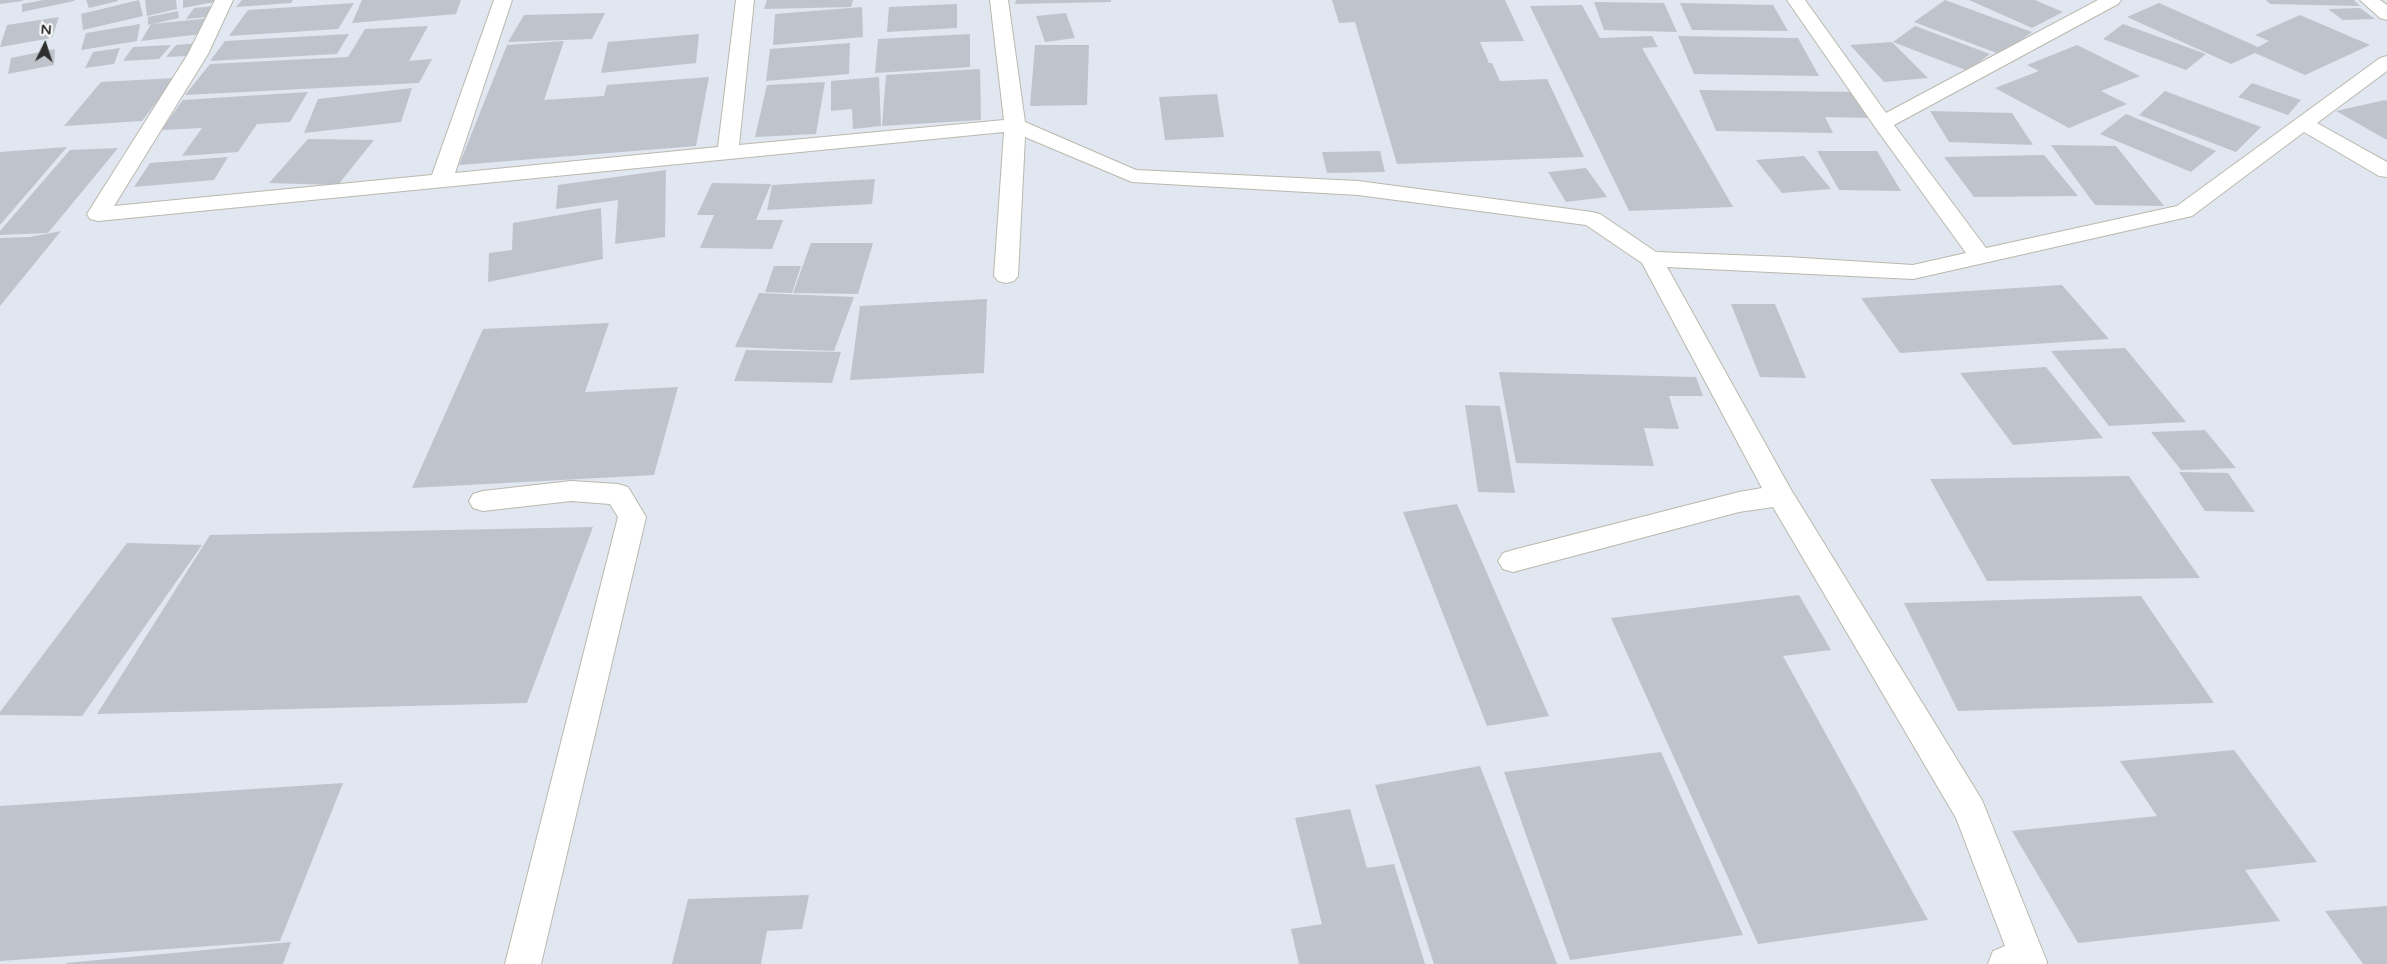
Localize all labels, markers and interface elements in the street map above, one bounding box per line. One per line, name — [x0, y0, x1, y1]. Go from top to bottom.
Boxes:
north arrow — [20, 20, 70, 70]
text: N — [40, 21, 52, 38]

